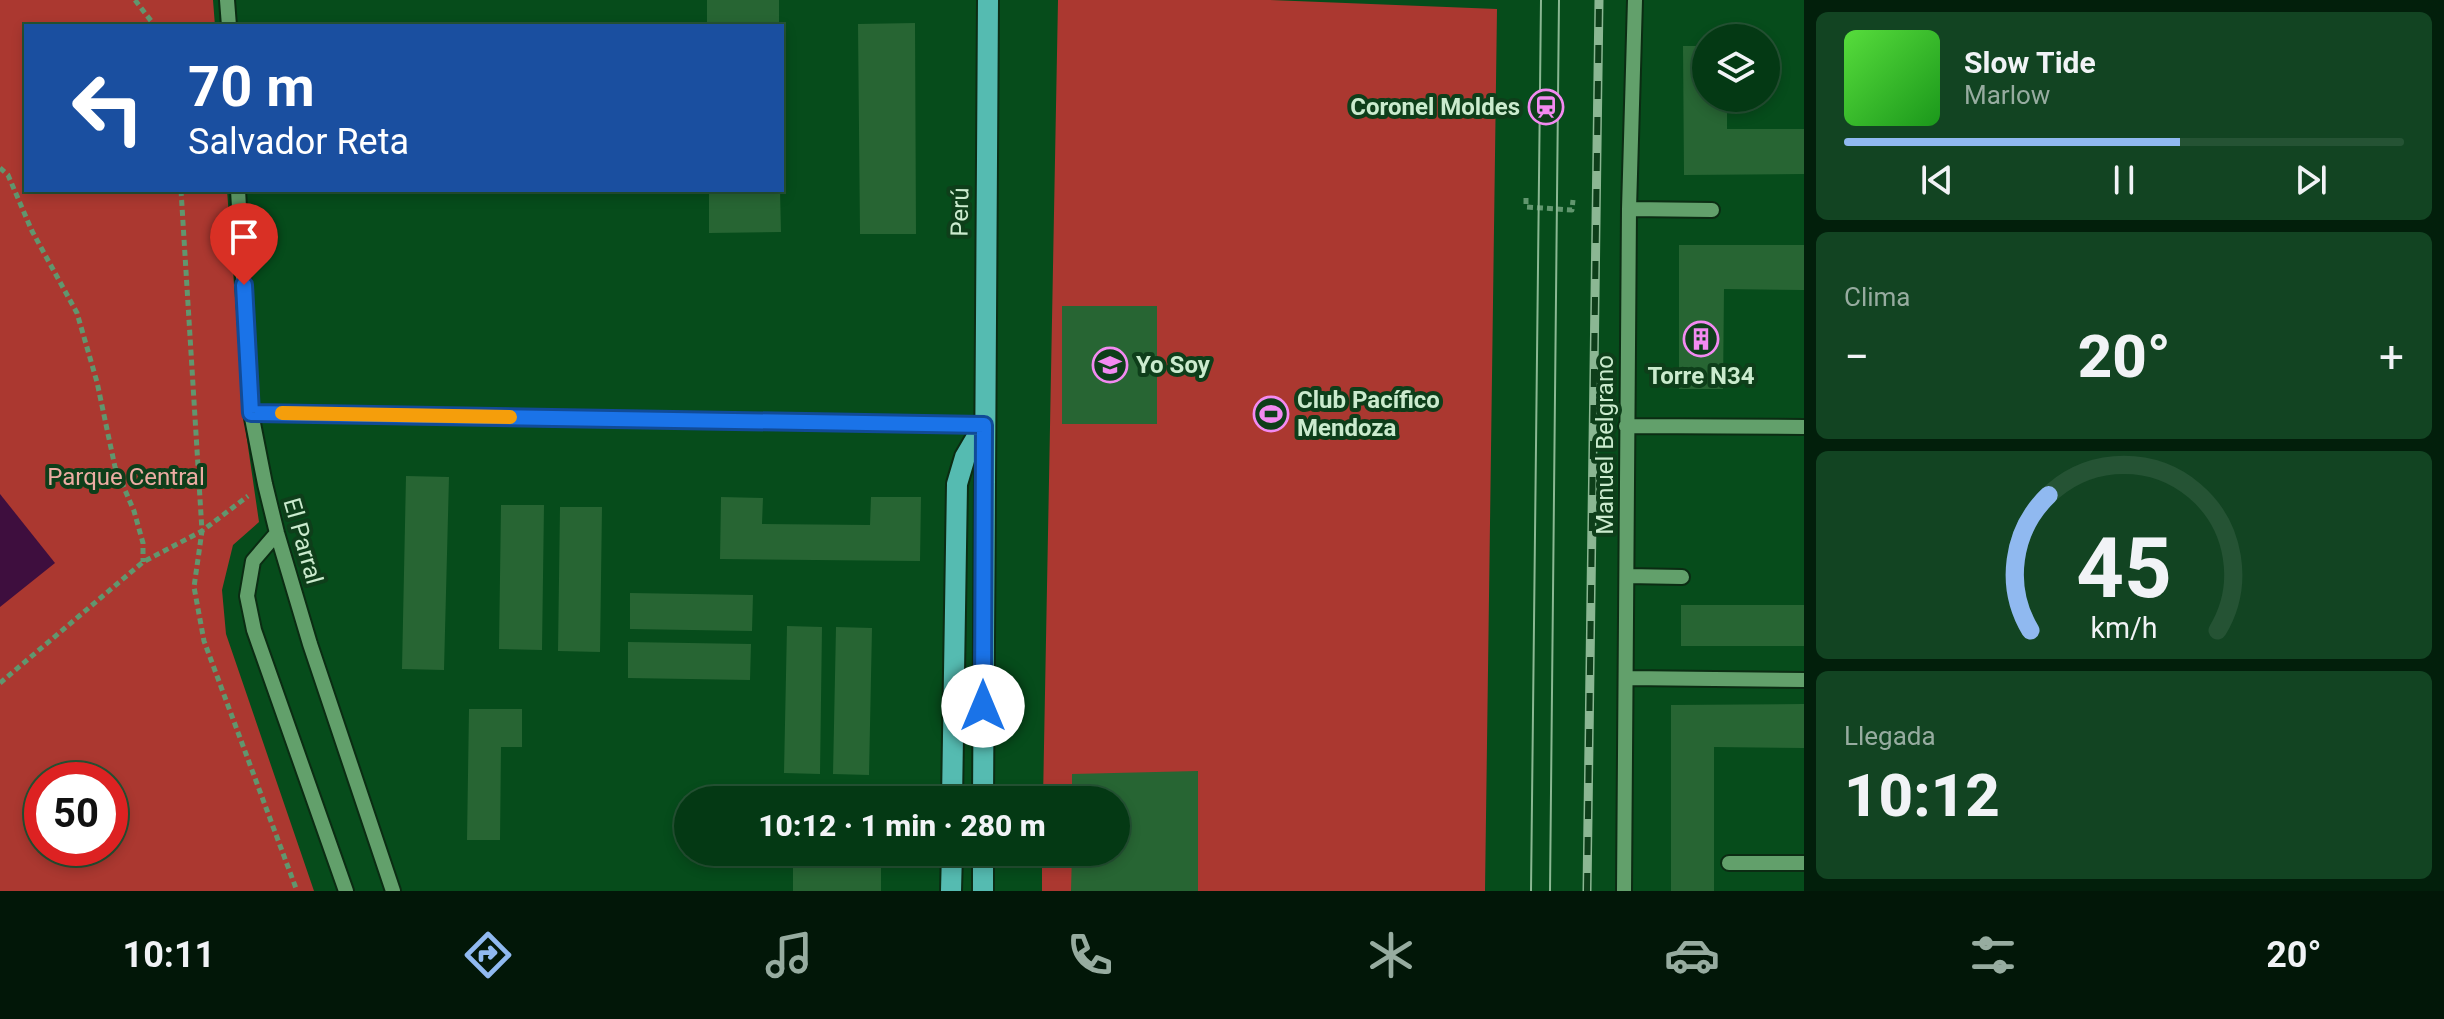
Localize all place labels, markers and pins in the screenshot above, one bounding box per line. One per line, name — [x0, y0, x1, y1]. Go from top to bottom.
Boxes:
station icon: Coronel Moldes — [1527, 88, 1565, 126]
place label: Coronel Moldes — [1350, 93, 1520, 121]
pin — [210, 203, 278, 285]
building icon: Torre N34 — [1682, 320, 1720, 358]
school or university icon: Yo Soy — [1091, 346, 1129, 384]
place label: Yo Soy — [1136, 351, 1211, 379]
place label: Torre N34 — [1647, 362, 1755, 390]
place label: Club Pacífico Mendoza — [1297, 386, 1440, 442]
sports icon: Club Pacífico Mendoza — [1252, 395, 1290, 433]

